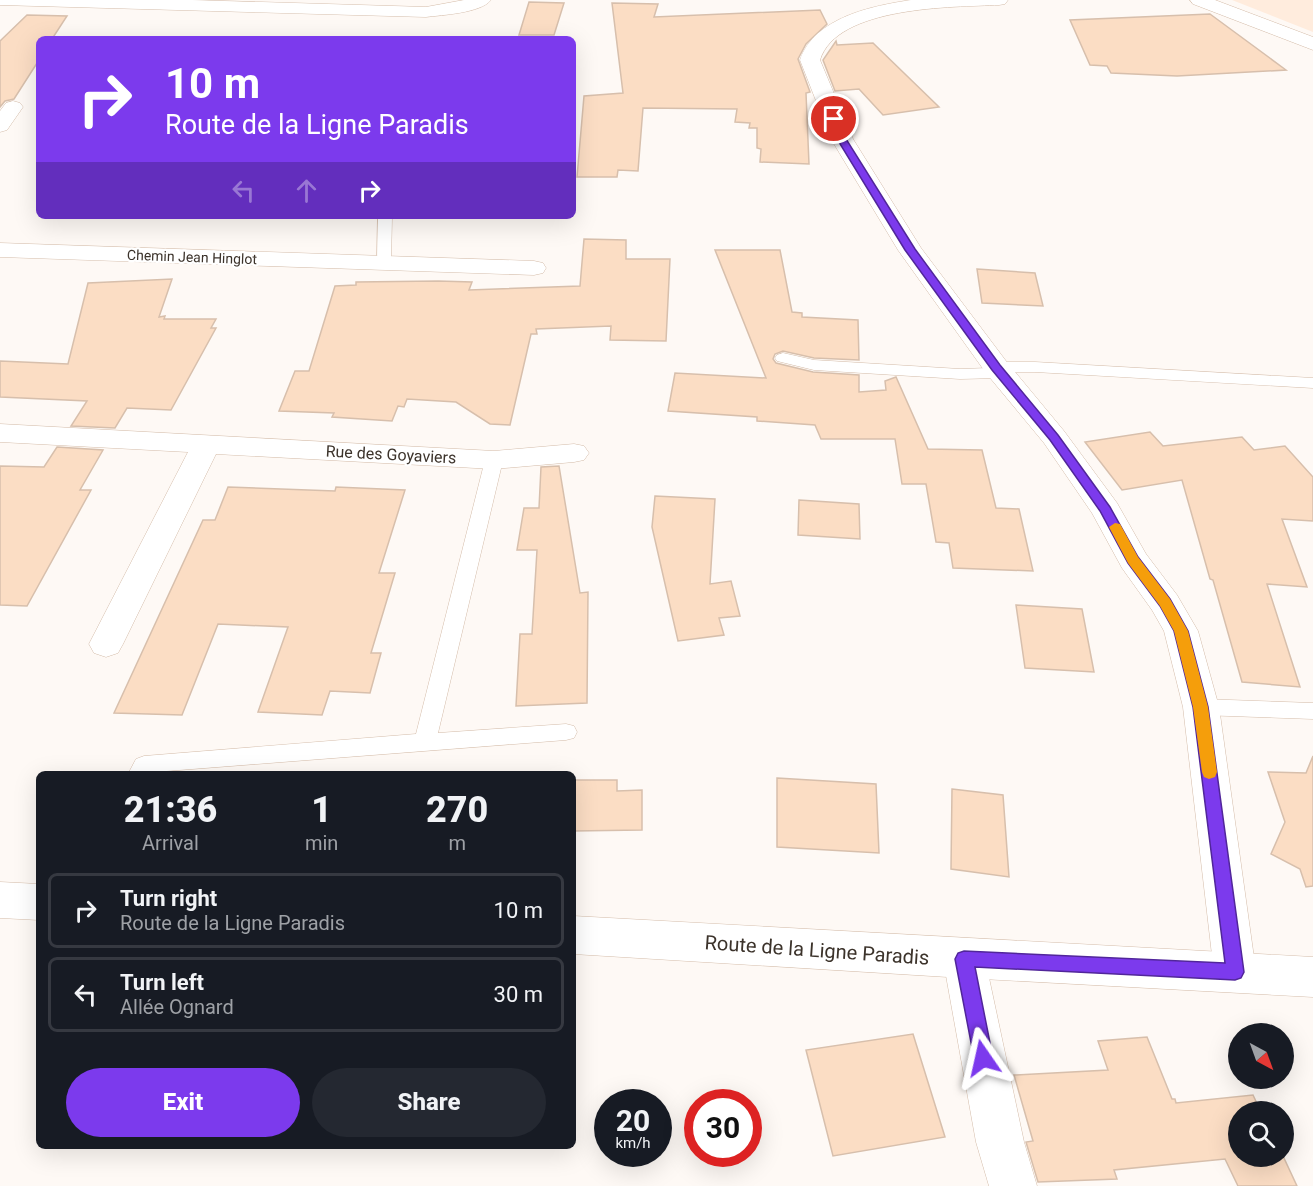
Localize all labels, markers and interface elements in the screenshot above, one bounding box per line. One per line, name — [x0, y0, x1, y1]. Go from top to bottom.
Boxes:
text: 10 m — [165, 59, 260, 108]
icon: right — [66, 60, 144, 138]
pin — [808, 93, 859, 144]
icon: arrive — [817, 102, 850, 135]
text: Route de la Ligne Paradis — [165, 109, 469, 141]
icon: left — [227, 174, 260, 207]
icon: ahead — [290, 174, 323, 207]
icon: right — [353, 174, 386, 207]
street label: Chemin Jean Hinglot — [127, 247, 258, 267]
street label: Rue des Goyaviers — [325, 442, 457, 467]
text: 21:36 — [124, 789, 217, 831]
text: 1 — [311, 789, 332, 831]
text: 270 — [426, 789, 488, 831]
text: Arrival — [142, 831, 199, 855]
text: min — [305, 831, 338, 855]
text: m — [448, 831, 466, 855]
text: Turn right — [120, 886, 217, 911]
icon: right — [69, 894, 102, 927]
text: 10 m — [494, 898, 543, 923]
text: Route de la Ligne Paradis — [120, 911, 345, 935]
street label: Route de la Ligne Paradis — [704, 930, 930, 970]
text: Turn left — [120, 970, 204, 995]
icon: left — [69, 978, 102, 1011]
text: 30 m — [494, 982, 543, 1007]
text: Allée Ognard — [120, 995, 234, 1019]
north arrow — [1228, 1023, 1294, 1089]
map controls — [1228, 1023, 1294, 1167]
position arrow — [951, 1026, 1015, 1090]
button: Exit — [66, 1068, 300, 1137]
button: Share — [312, 1068, 546, 1137]
speed limit sign: 30 — [684, 1089, 762, 1167]
button: search — [1228, 1101, 1294, 1167]
text: 20 — [616, 1103, 650, 1138]
text: km/h — [615, 1134, 651, 1152]

